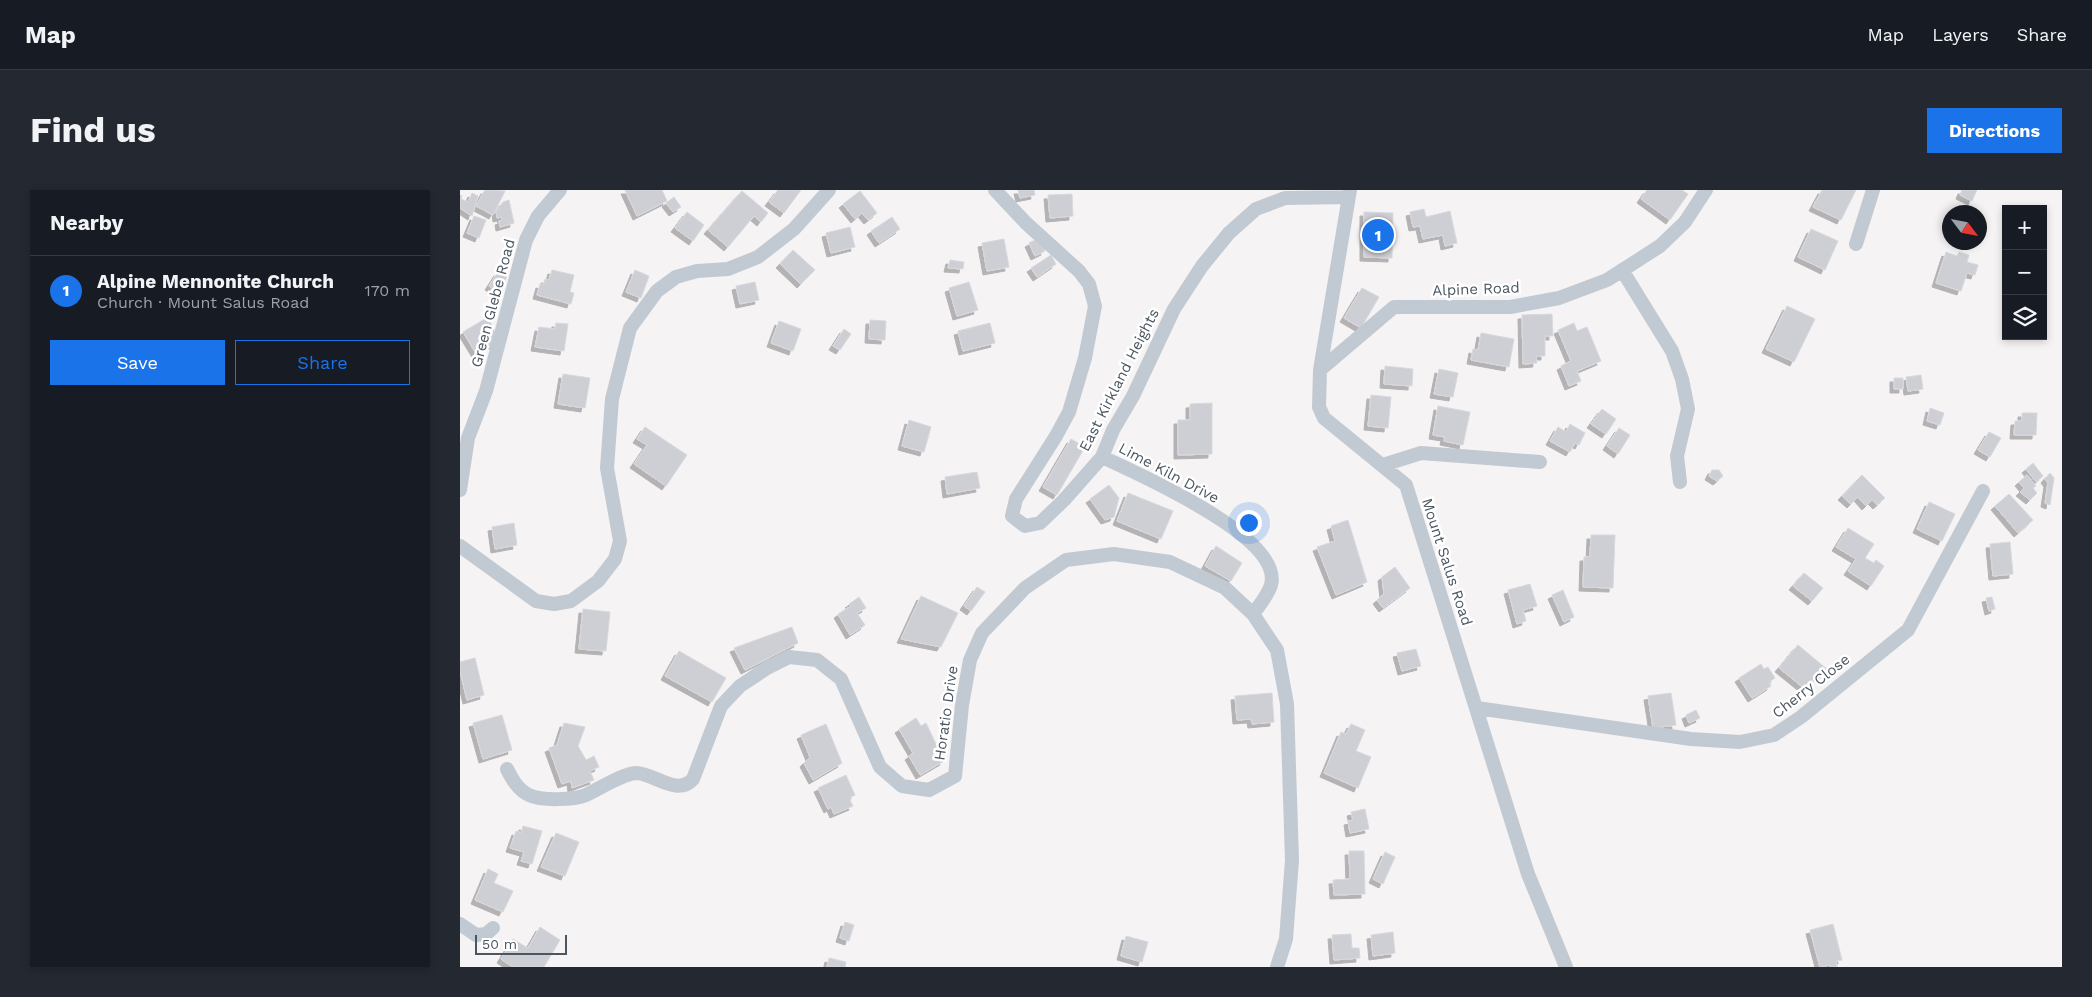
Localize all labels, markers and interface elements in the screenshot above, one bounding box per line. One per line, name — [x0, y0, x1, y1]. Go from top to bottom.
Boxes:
text: Map — [25, 21, 76, 49]
text: Map — [1867, 24, 1904, 45]
text: Layers — [1932, 24, 1989, 45]
text: Share — [2017, 24, 2067, 45]
button: Directions — [1927, 108, 2062, 153]
text: Find us — [30, 109, 156, 151]
north arrow — [1942, 205, 1987, 250]
map controls — [2002, 205, 2047, 340]
button: + — [2002, 205, 2047, 250]
text: Nearby — [50, 210, 123, 235]
pin: 1 — [1362, 216, 1394, 254]
street label: Green Glebe Road — [467, 237, 519, 369]
button: − — [2002, 250, 2047, 295]
text: Alpine Mennonite Church — [97, 270, 334, 293]
street label: Alpine Road — [1432, 278, 1520, 300]
text: 1 — [63, 281, 69, 300]
text: 170 m — [364, 281, 410, 300]
text: Church · Mount Salus Road — [97, 293, 309, 312]
button: layers — [2002, 295, 2047, 340]
street label: East Kirkland Heights — [1075, 306, 1163, 454]
button: Save — [50, 340, 225, 385]
button: Share — [235, 340, 410, 385]
street label: Lime Kiln Drive — [1116, 439, 1222, 507]
street label: Mount Salus Road — [1418, 496, 1476, 628]
your location — [1236, 510, 1262, 536]
street label: Cherry Close — [1769, 650, 1853, 722]
street label: Horatio Drive — [930, 664, 962, 762]
scale bar — [475, 932, 568, 955]
text: 50 m — [482, 936, 517, 952]

